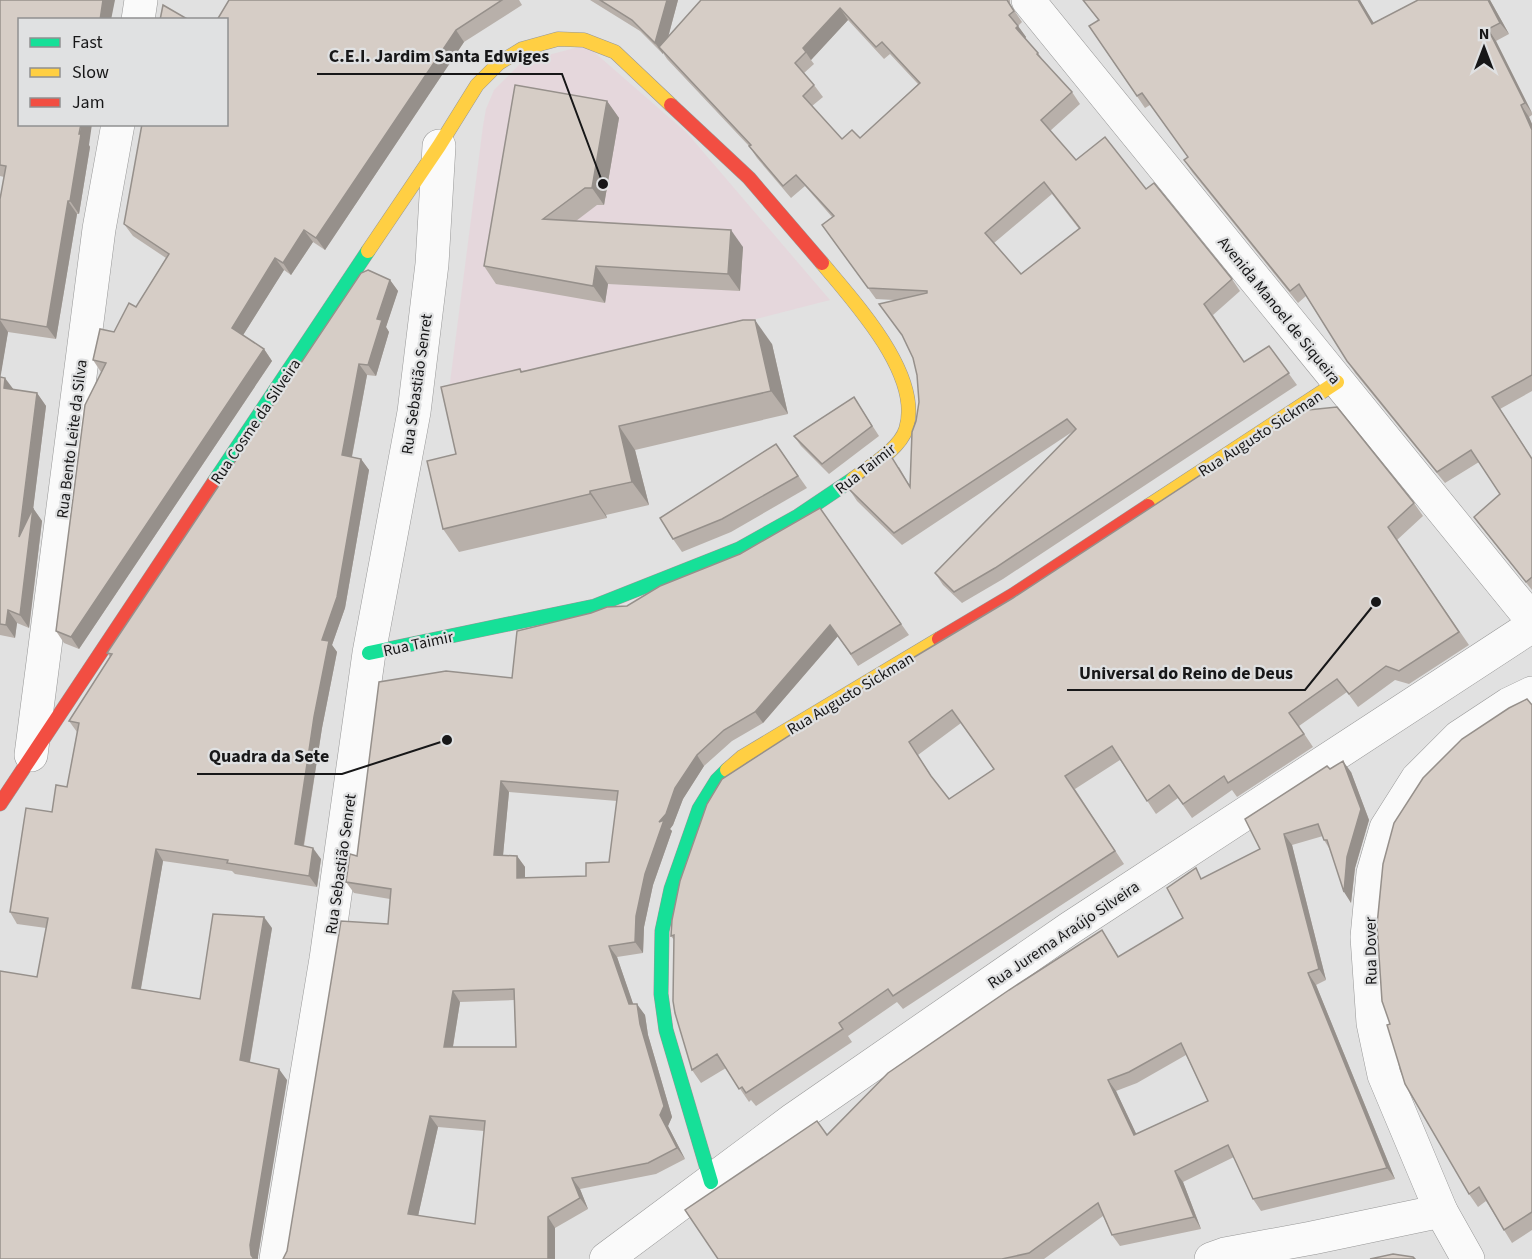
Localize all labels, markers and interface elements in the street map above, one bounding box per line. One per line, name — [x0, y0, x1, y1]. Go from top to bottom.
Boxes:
legend — [18, 18, 228, 126]
north arrow — [1454, 18, 1514, 78]
text: N — [1479, 23, 1489, 45]
text: Fast — [72, 30, 103, 55]
callout: C.E.I. Jardim Santa Edwiges — [317, 38, 562, 74]
text: C.E.I. Jardim Santa Edwiges — [329, 44, 549, 69]
text: Slow — [72, 60, 109, 85]
text: Jam — [72, 90, 105, 115]
street label: Avenida Manoel de Siqueira — [1213, 232, 1346, 389]
street label: Rua Sebastião Senret — [396, 312, 438, 456]
street label: Rua Cosme da Silveira — [206, 354, 306, 489]
street label: Rua Bento Leite da Silva — [51, 358, 93, 520]
street label: Rua Augusto Sickman — [1194, 385, 1327, 482]
street label: Rua Taimir — [831, 438, 901, 499]
street label: Rua Taimir — [381, 626, 456, 662]
street label: Rua Augusto Sickman — [783, 647, 918, 740]
callout: Universal do Reino de Deus — [1067, 654, 1305, 690]
text: Universal do Reino de Deus — [1079, 661, 1293, 686]
callout: Quadra da Sete — [197, 738, 342, 774]
text: Quadra da Sete — [209, 744, 329, 769]
street label: Rua Sebastião Senret — [320, 792, 362, 936]
street label: Rua Jurema Araújo Silveira — [983, 876, 1144, 994]
street label: Rua Dover — [1359, 916, 1383, 985]

